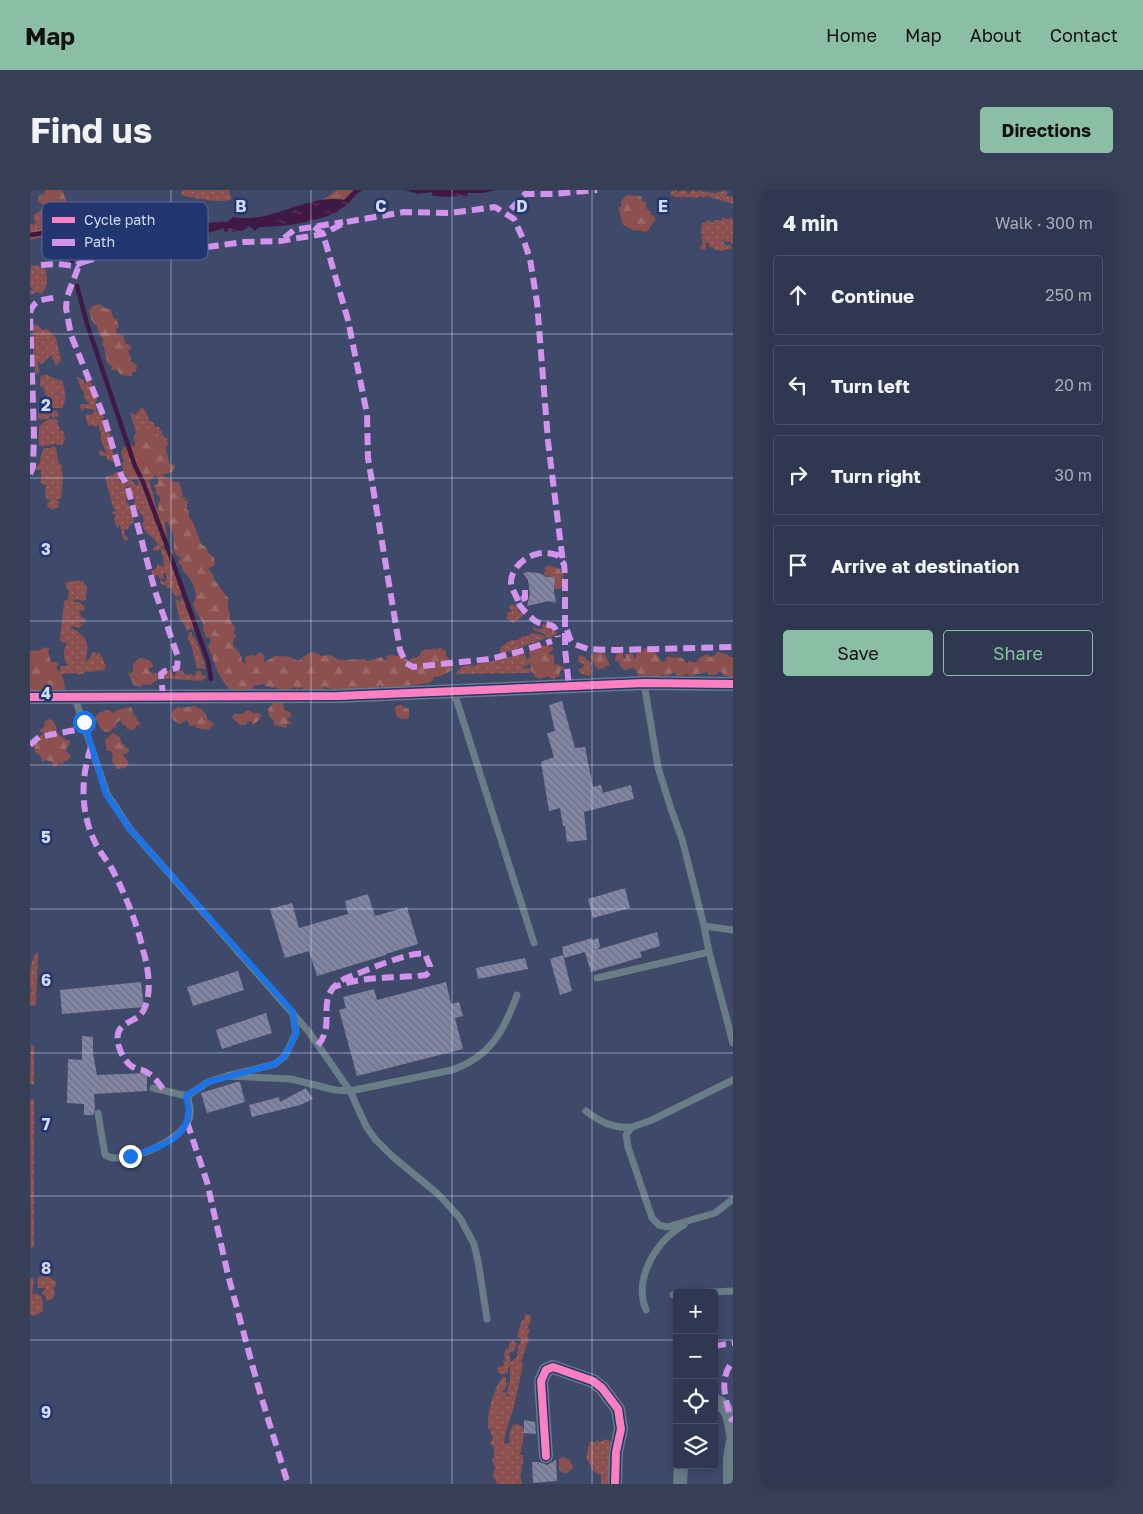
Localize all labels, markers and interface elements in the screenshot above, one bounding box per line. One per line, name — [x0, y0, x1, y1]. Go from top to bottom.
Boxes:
text: Map — [25, 21, 75, 50]
text: Home — [826, 24, 877, 46]
text: Map — [905, 24, 942, 46]
text: About — [970, 24, 1022, 46]
text: Contact — [1050, 24, 1118, 46]
button: Directions — [980, 107, 1113, 153]
text: Find us — [30, 109, 152, 151]
text: B — [235, 196, 247, 216]
text: C — [375, 196, 387, 216]
text: D — [516, 196, 528, 216]
text: E — [658, 196, 668, 216]
legend — [42, 202, 208, 260]
text: 4 min — [783, 210, 838, 236]
text: Cycle path — [84, 211, 155, 228]
text: Walk · 300 m — [995, 213, 1093, 233]
text: Path — [84, 233, 115, 250]
icon: ahead — [784, 281, 812, 309]
text: Continue — [831, 284, 914, 307]
text: 250 m — [1045, 285, 1092, 305]
icon: left — [784, 371, 812, 399]
text: Turn left — [831, 374, 910, 397]
text: 20 m — [1055, 375, 1092, 395]
text: 2 — [41, 395, 51, 415]
icon: right — [784, 461, 812, 489]
text: Turn right — [831, 464, 921, 487]
text: 30 m — [1055, 465, 1092, 485]
text: 3 — [41, 539, 51, 559]
icon: arrive — [784, 551, 812, 579]
text: Arrive at destination — [831, 554, 1019, 577]
button: Save — [783, 630, 933, 676]
button: Share — [943, 630, 1093, 676]
text: 4 — [41, 683, 51, 703]
route start — [73, 711, 96, 734]
text: 5 — [41, 827, 51, 847]
text: 6 — [41, 970, 51, 990]
text: 7 — [42, 1114, 51, 1134]
route end — [119, 1145, 142, 1168]
text: 8 — [41, 1258, 51, 1278]
map controls — [673, 1289, 718, 1469]
button: + — [673, 1289, 718, 1334]
button: − — [673, 1334, 718, 1379]
button: locate — [673, 1379, 718, 1424]
text: 9 — [41, 1402, 51, 1422]
button: layers — [673, 1424, 718, 1469]

